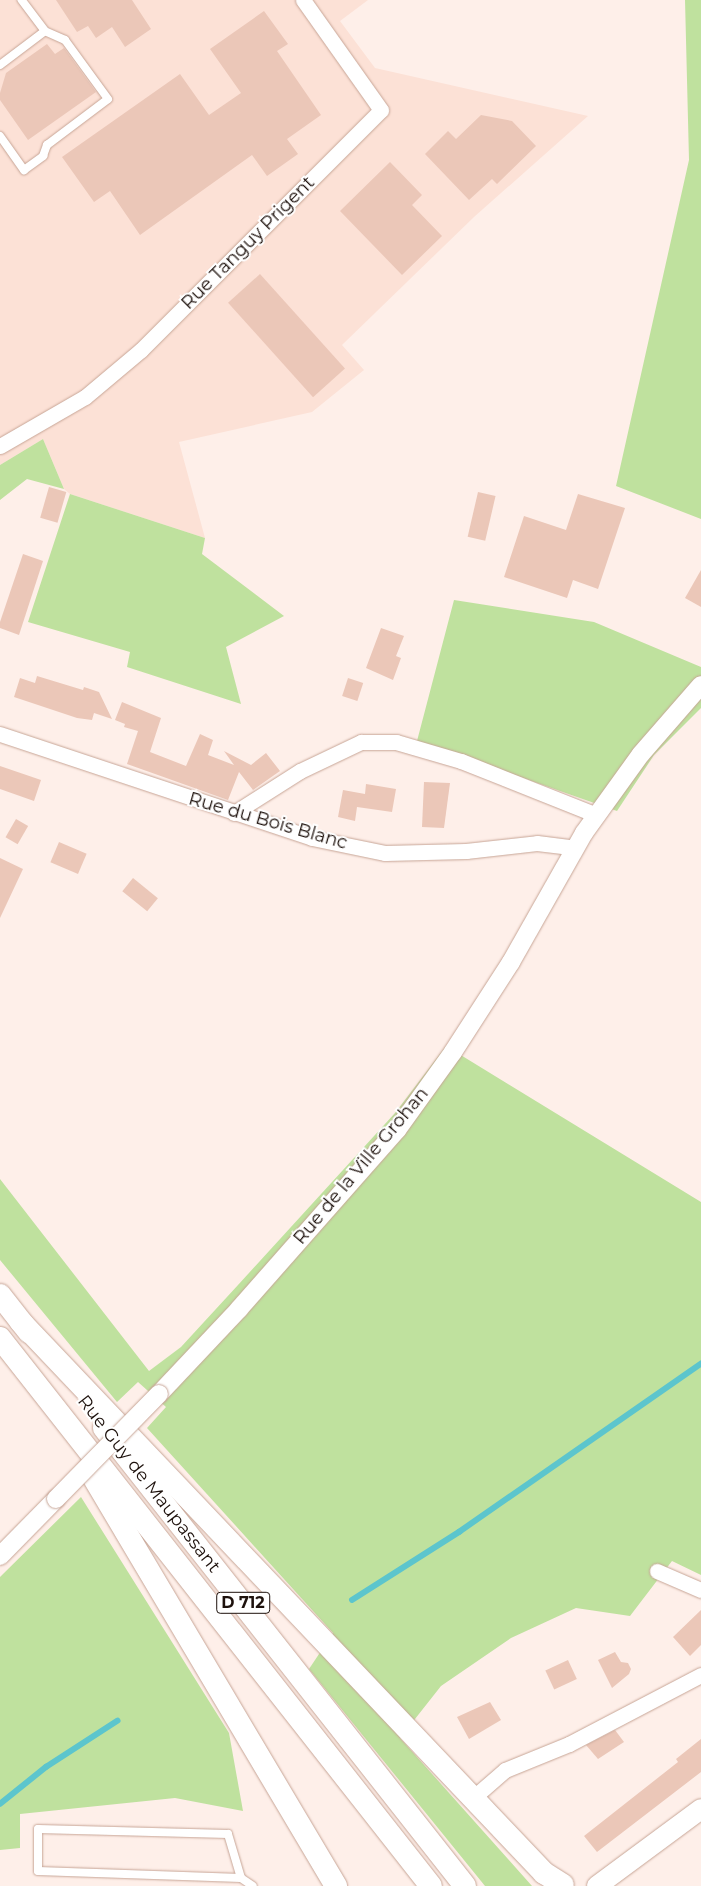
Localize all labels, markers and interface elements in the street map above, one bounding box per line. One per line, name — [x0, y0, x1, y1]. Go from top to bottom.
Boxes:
street label: Rue Tanguy Prigent — [177, 172, 319, 314]
street label: Rue du Bois Blanc — [186, 788, 350, 854]
street label: Rue de la Ville Grohan — [289, 1083, 433, 1249]
street label: Rue Guy de Maupassant — [73, 1391, 225, 1577]
road number: D 712 — [216, 1590, 270, 1616]

